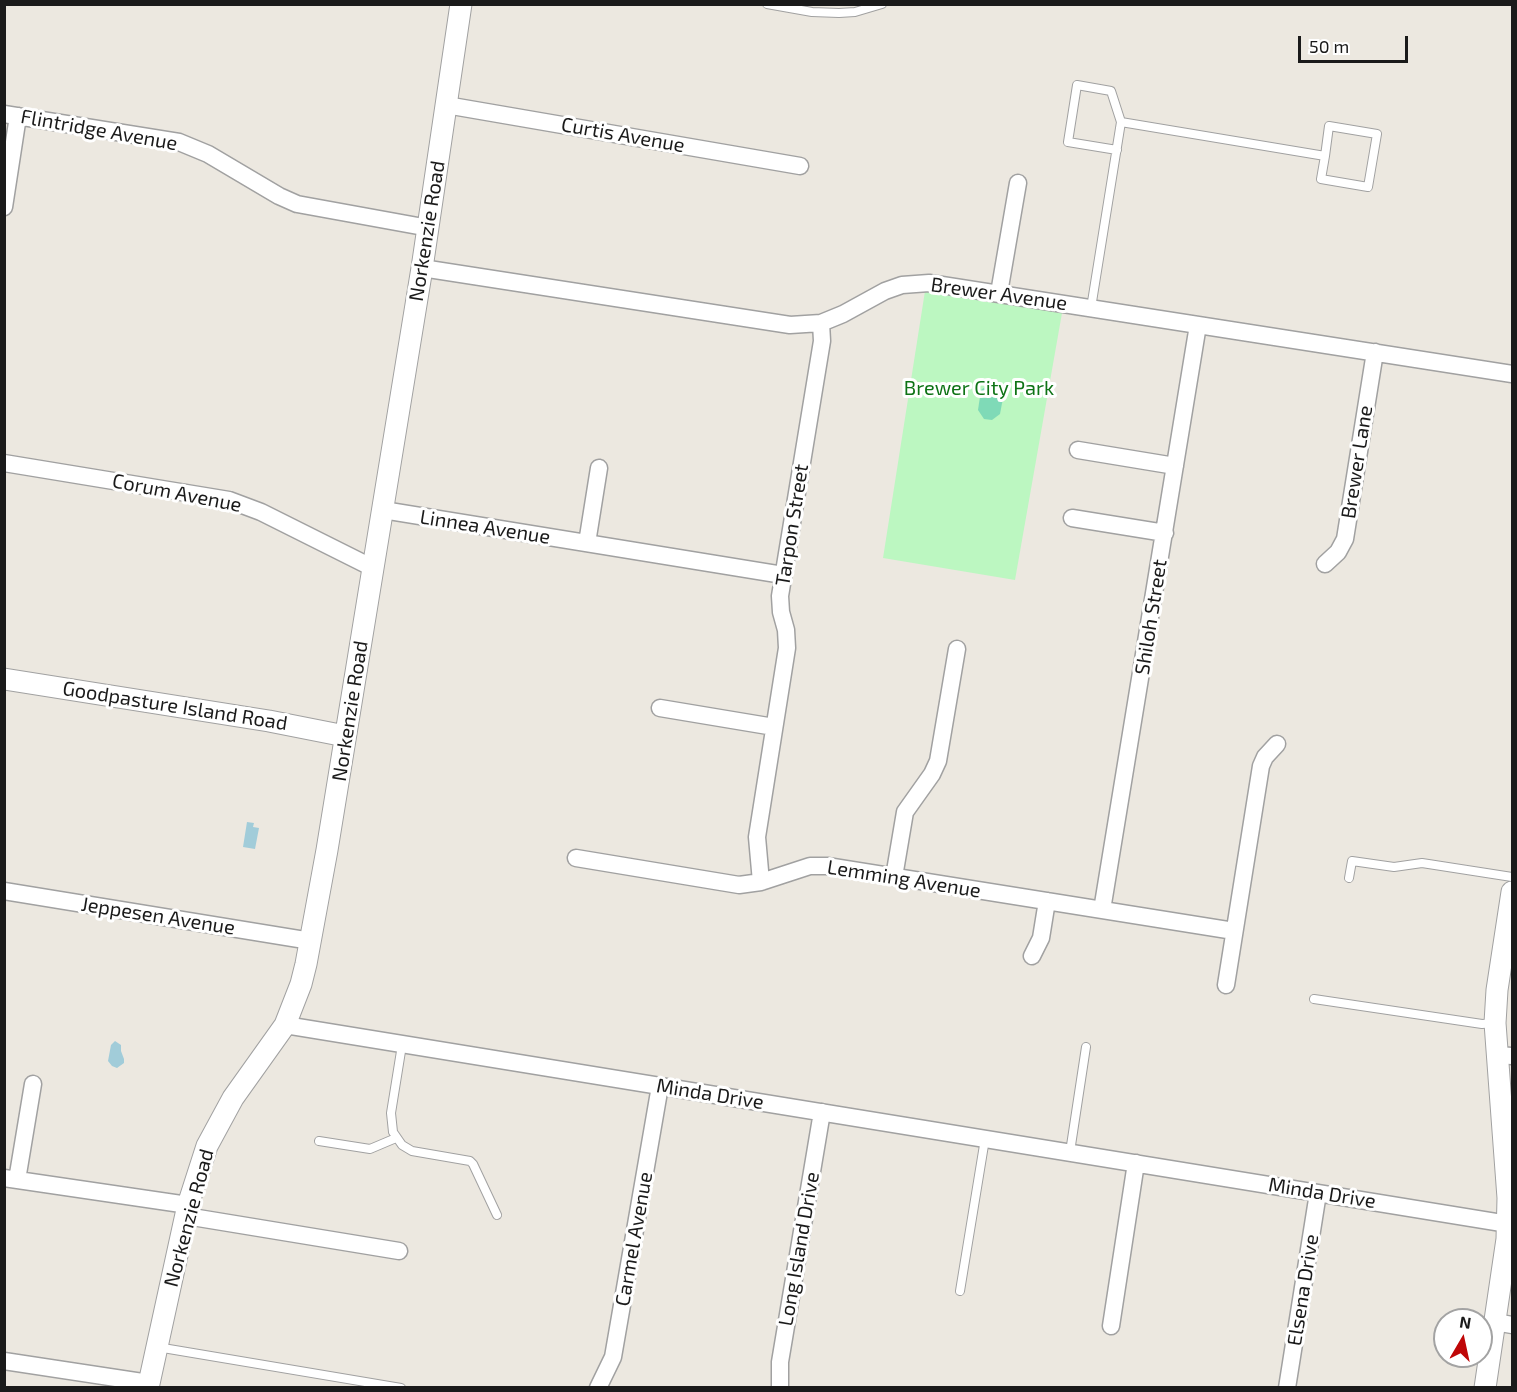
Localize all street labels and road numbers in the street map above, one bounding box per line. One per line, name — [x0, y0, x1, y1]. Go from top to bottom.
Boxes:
street label: Flintridge Avenue — [19, 104, 179, 156]
street label: Curtis Avenue — [559, 112, 687, 158]
street label: Norkenzie Road — [404, 159, 450, 303]
street label: Brewer Avenue — [929, 273, 1069, 315]
street label: Brewer Lane — [1336, 404, 1378, 520]
street label: Tarpon Street — [770, 462, 814, 588]
street label: Corum Avenue — [110, 469, 244, 517]
street label: Linnea Avenue — [418, 505, 552, 549]
street label: Shiloh Street — [1130, 557, 1172, 677]
street label: Norkenzie Road — [327, 639, 373, 783]
street label: Goodpasture Island Road — [61, 676, 289, 736]
street label: Lemming Avenue — [825, 855, 983, 903]
street label: Jeppesen Avenue — [79, 892, 237, 940]
street label: Minda Drive — [655, 1074, 765, 1114]
street label: Norkenzie Road — [159, 1146, 219, 1290]
street label: Carmel Avenue — [610, 1170, 658, 1308]
street label: Long Island Drive — [774, 1170, 824, 1328]
street label: Minda Drive — [1267, 1173, 1377, 1213]
street label: Elsena Drive — [1282, 1233, 1324, 1347]

